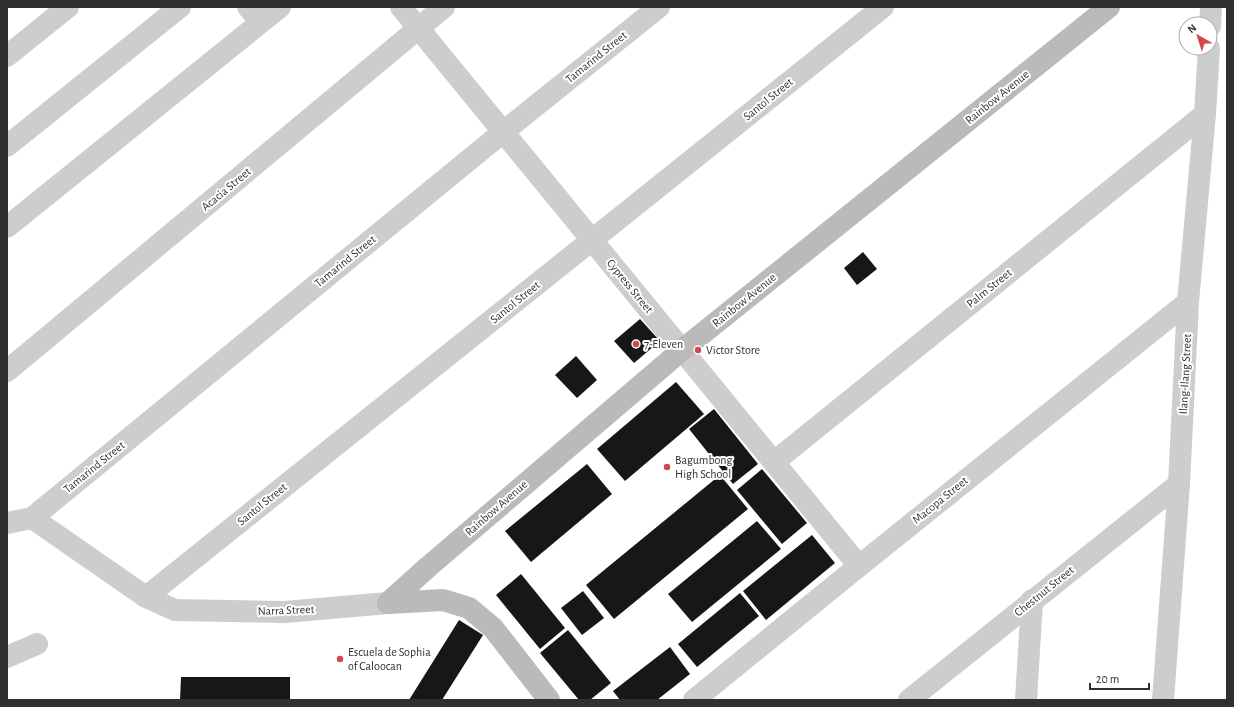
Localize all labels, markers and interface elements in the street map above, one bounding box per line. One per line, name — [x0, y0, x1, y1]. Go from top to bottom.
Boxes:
north arrow — [1178, 16, 1218, 56]
text: N — [1186, 22, 1198, 35]
street label: Tamarind Street — [563, 29, 629, 85]
street label: Rainbow Avenue — [963, 68, 1031, 126]
street label: Santol Street — [741, 75, 795, 122]
street label: Acacia Street — [199, 165, 253, 213]
street label: Tamarind Street — [312, 233, 378, 289]
street label: Cypress Street — [604, 257, 655, 316]
street label: Palm Street — [964, 266, 1014, 310]
street label: Rainbow Avenue — [710, 271, 778, 329]
street label: Santol Street — [488, 278, 542, 325]
street label: Ilang-Ilang Street — [1177, 333, 1193, 415]
place label: 7-Eleven — [644, 338, 683, 350]
marker: 7-Eleven — [631, 339, 641, 349]
place label: Victor Store — [706, 344, 760, 356]
marker: Victor Store — [693, 345, 703, 355]
street label: Tamarind Street — [61, 439, 127, 495]
place label: Bagumbong High School — [675, 454, 733, 480]
marker: Bagumbong High School — [662, 462, 672, 472]
street label: Macopa Street — [910, 474, 970, 526]
street label: Rainbow Avenue — [463, 478, 529, 538]
street label: Santol Street — [235, 480, 289, 527]
street label: Chestnut Street — [1012, 563, 1076, 619]
street label: Narra Street — [257, 603, 315, 617]
place label: Escuela de Sophia of Caloocan — [348, 646, 431, 672]
marker: Escuela de Sophia of Caloocan — [335, 654, 345, 664]
scale bar — [1090, 665, 1149, 691]
text: 20 m — [1096, 673, 1119, 685]

